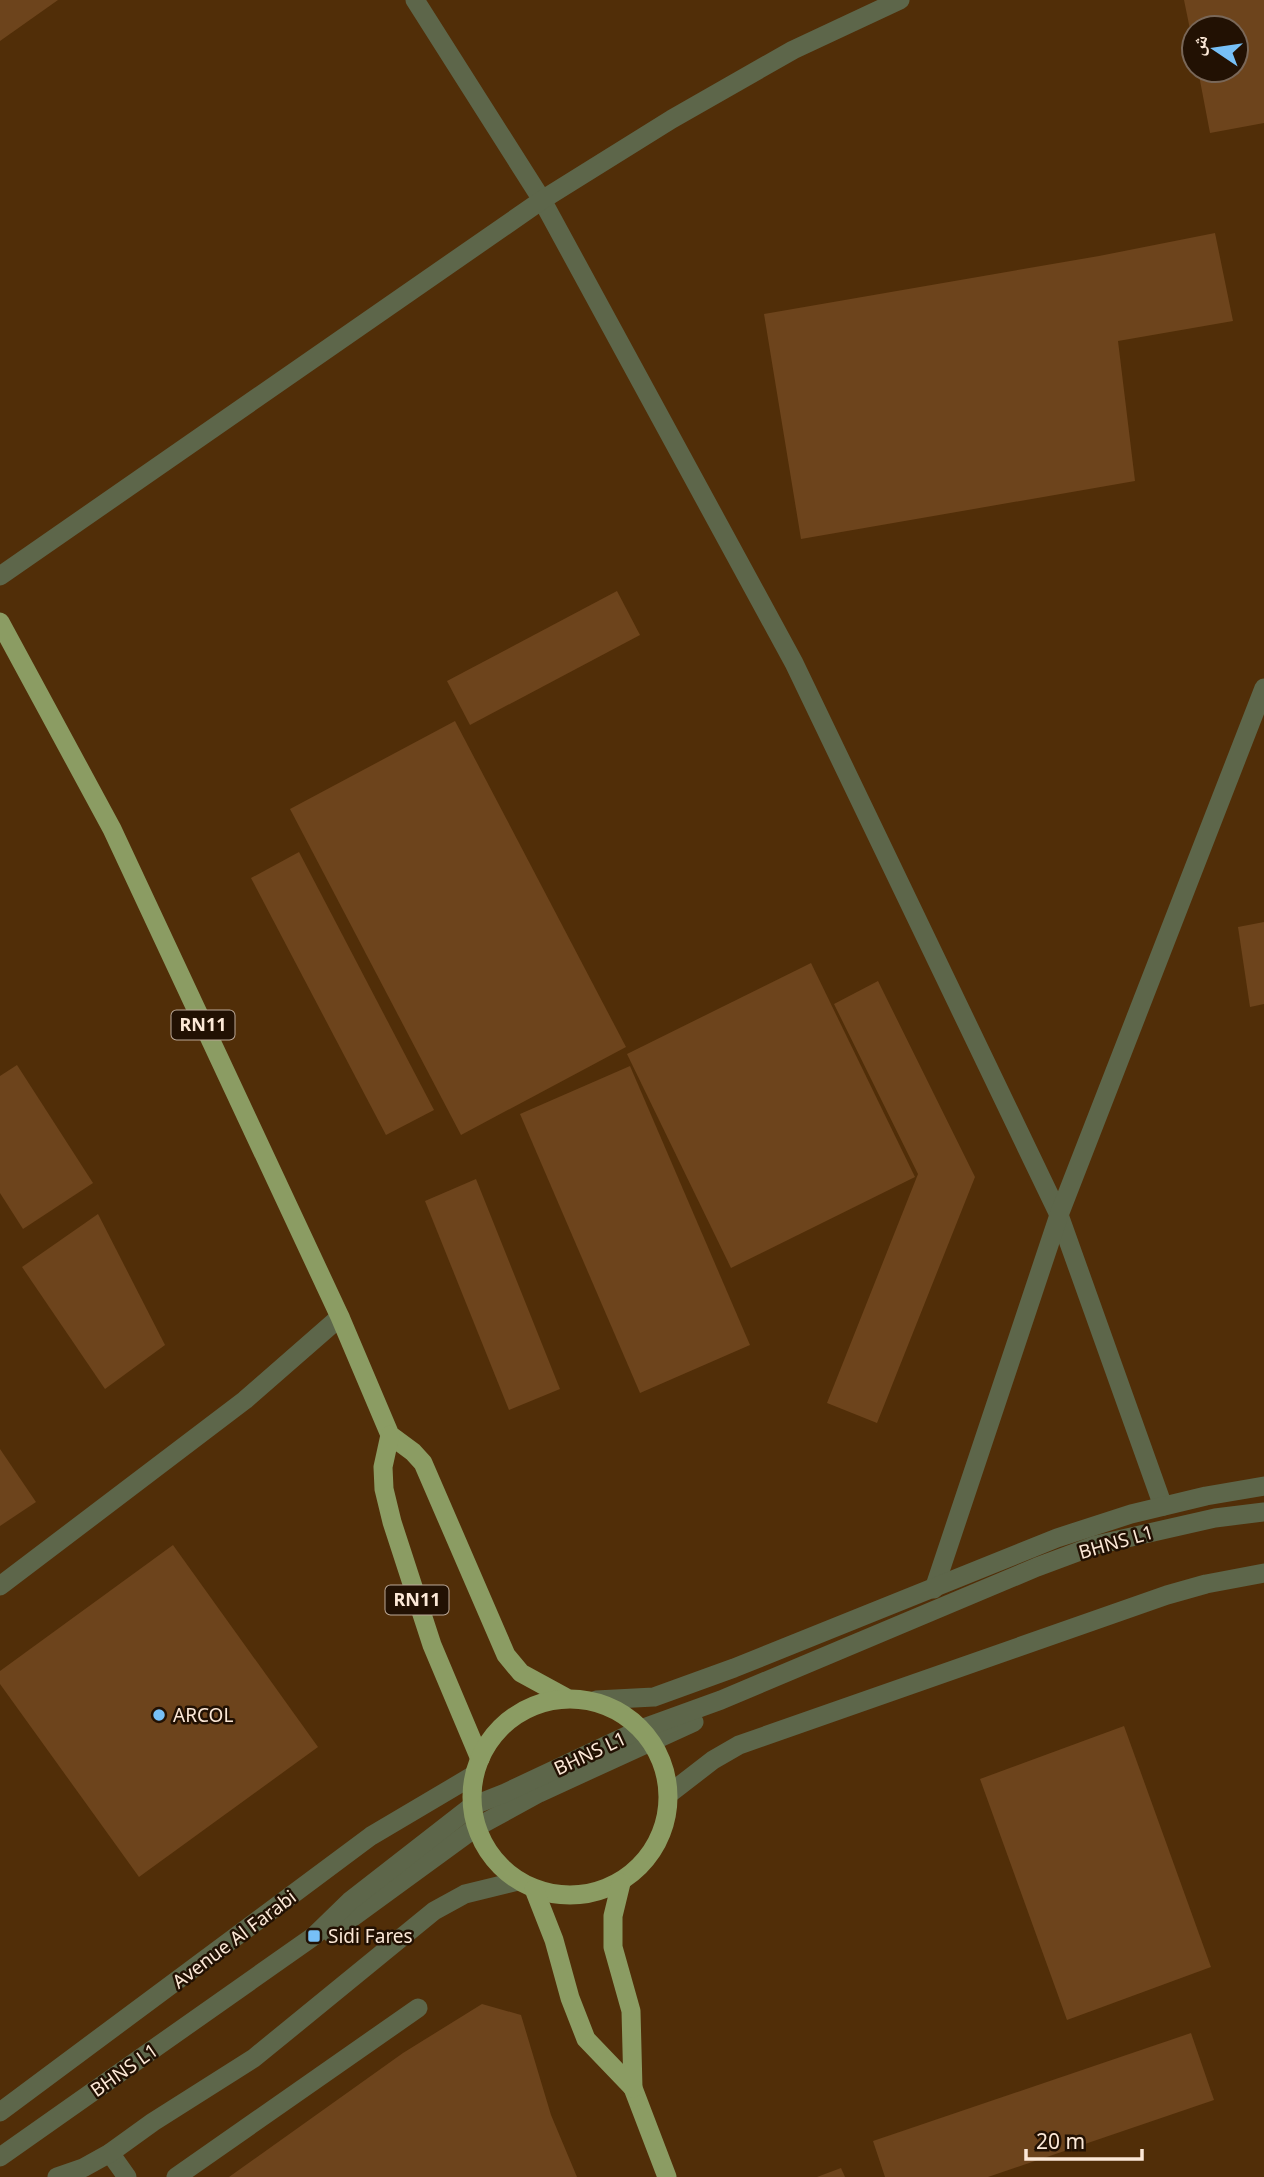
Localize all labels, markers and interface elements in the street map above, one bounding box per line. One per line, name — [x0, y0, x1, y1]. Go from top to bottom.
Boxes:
north arrow — [1180, 14, 1250, 84]
text: ش — [1184, 32, 1213, 58]
road number: RN11 — [172, 1010, 234, 1040]
street label: BHNS L1 — [1075, 1519, 1157, 1565]
road number: RN11 — [386, 1586, 448, 1615]
place label: ARCOL — [173, 1702, 233, 1728]
marker: ARCOL — [151, 1707, 167, 1723]
street label: BHNS L1 — [550, 1725, 630, 1781]
street label: Avenue Al Farabi — [167, 1884, 301, 1994]
place label: Sidi Fares — [328, 1923, 413, 1949]
marker: Sidi Fares — [306, 1928, 322, 1944]
street label: BHNS L1 — [85, 2037, 163, 2103]
scale bar — [1026, 2118, 1142, 2162]
text: 20 m — [1036, 2127, 1085, 2155]

